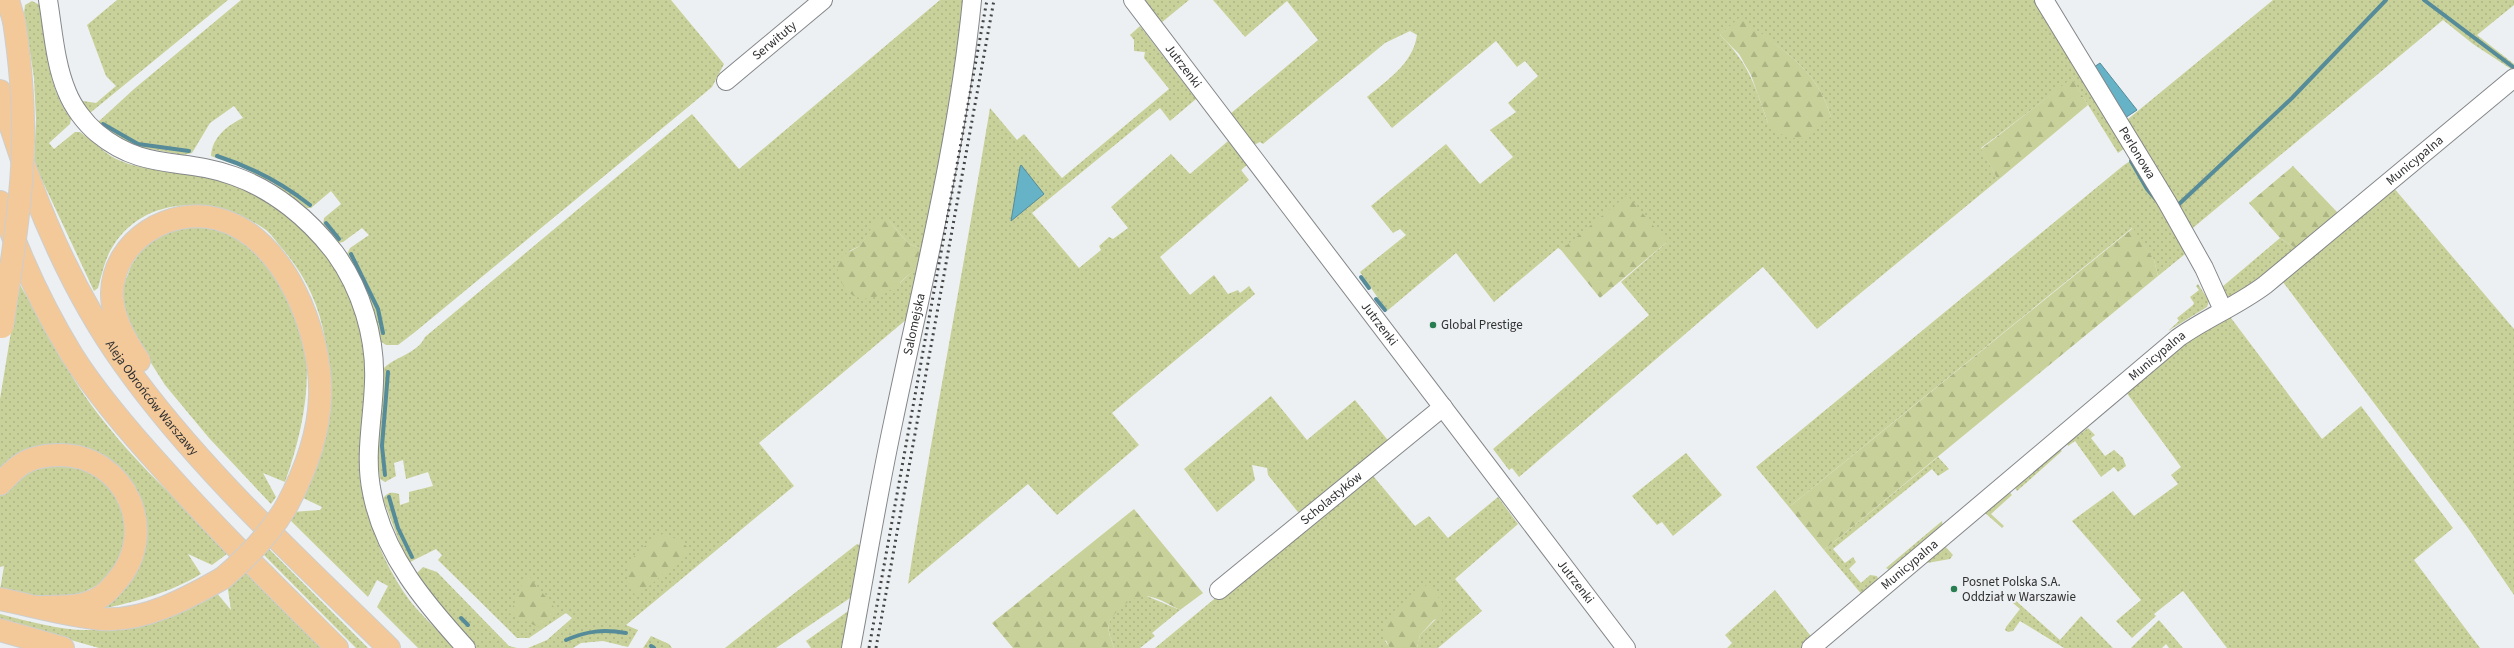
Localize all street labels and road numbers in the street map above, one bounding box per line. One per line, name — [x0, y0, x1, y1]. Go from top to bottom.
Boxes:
street label: Serwituty — [748, 17, 800, 64]
street label: Jutrzenki — [1161, 40, 1206, 92]
street label: Perlonowa — [2114, 123, 2160, 182]
street label: Municypalna — [2382, 131, 2447, 190]
street label: Salomejska — [899, 292, 930, 357]
street label: Jutrzenki — [1357, 298, 1402, 350]
street label: Municypalna — [2125, 326, 2189, 385]
street label: Aleja Obrońców Warszawy — [101, 337, 203, 459]
street label: Scholastyków — [1297, 467, 1367, 529]
street label: Municypalna — [1877, 535, 1942, 594]
street label: Jutrzenki — [1553, 556, 1598, 607]

